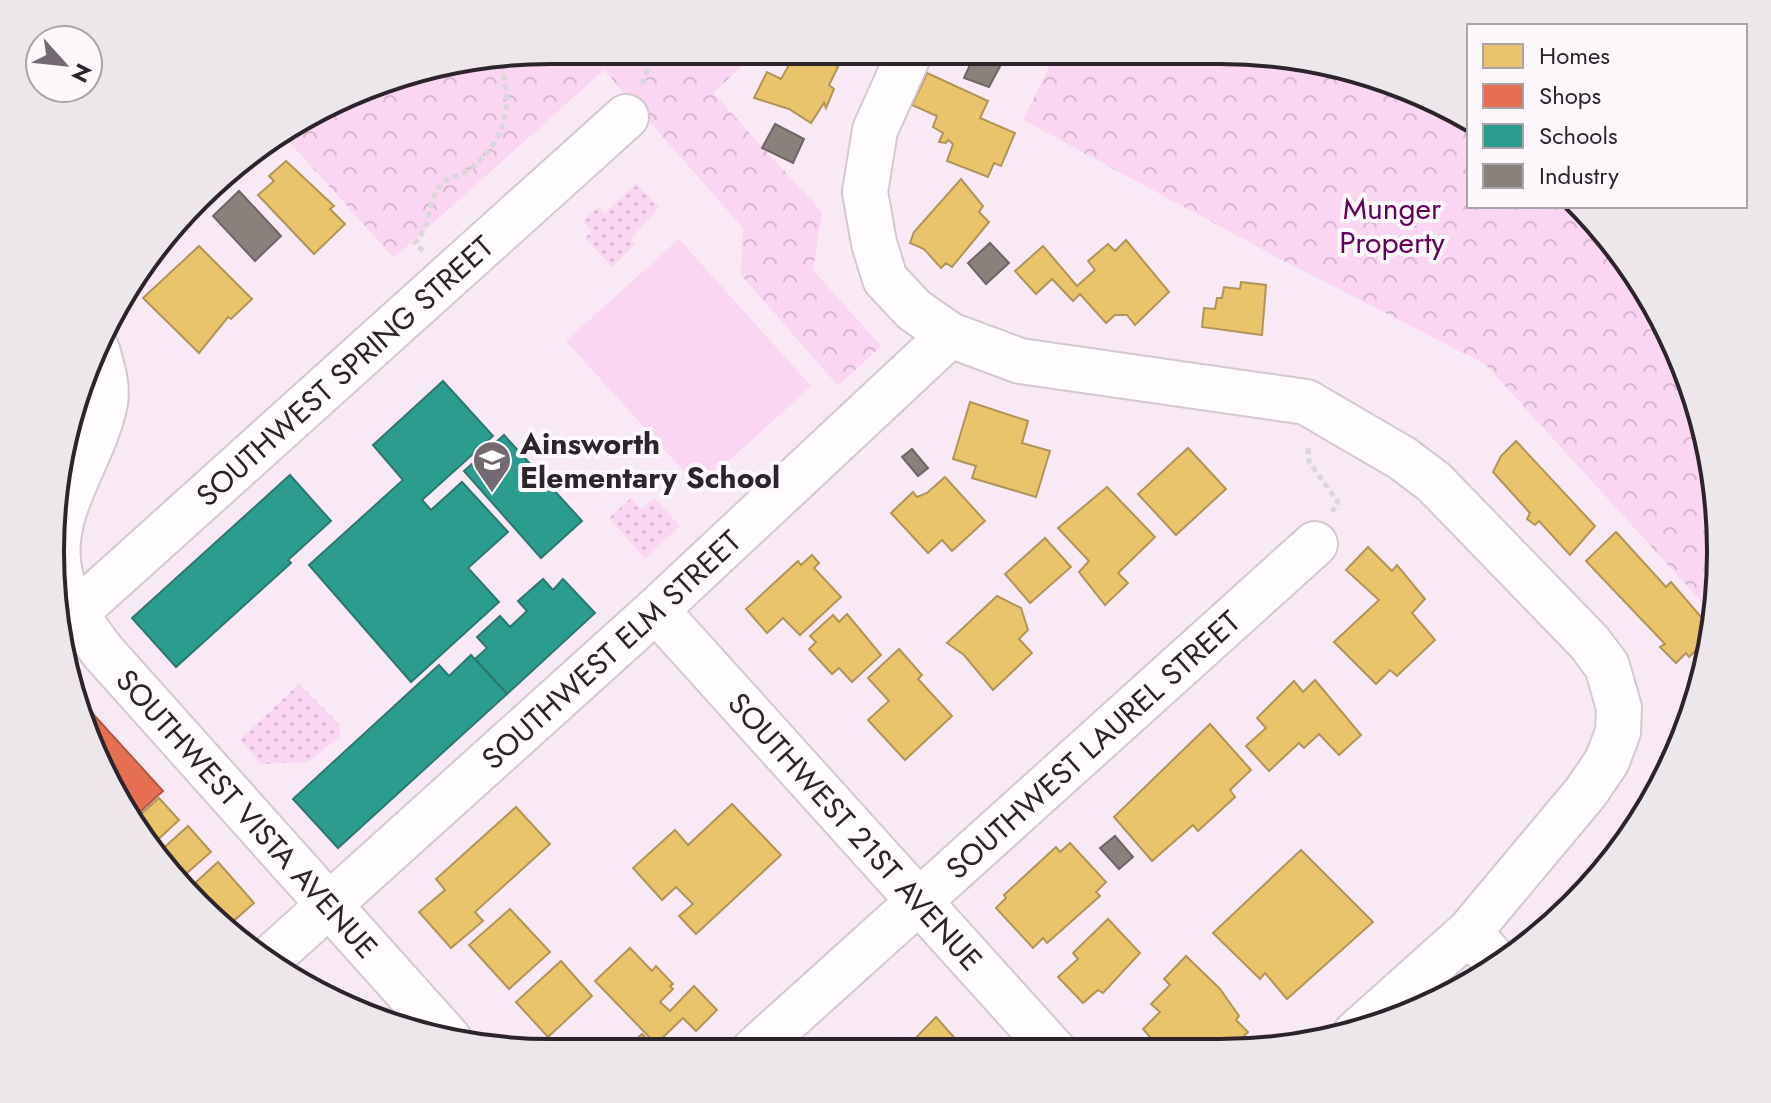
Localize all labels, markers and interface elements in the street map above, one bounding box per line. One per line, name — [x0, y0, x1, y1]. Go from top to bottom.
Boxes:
north arrow — [24, 24, 104, 104]
legend — [1467, 24, 1747, 208]
text: Homes — [1539, 38, 1610, 73]
text: N — [64, 58, 100, 88]
text: Shops — [1539, 78, 1601, 113]
text: Schools — [1539, 118, 1618, 153]
text: Industry — [1539, 158, 1619, 193]
park label: Munger Property — [1339, 187, 1445, 264]
street label: SOUTHWEST SPRING STREET — [186, 225, 502, 516]
place label: Ainsworth Elementary School — [519, 422, 780, 499]
school or university icon: Ainsworth Elementary School — [471, 439, 513, 494]
street label: SOUTHWEST ELM STREET — [472, 520, 750, 779]
street label: SOUTHWEST LAUREL STREET — [936, 600, 1249, 889]
street label: SOUTHWEST VISTA AVENUE — [106, 659, 388, 968]
street label: SOUTHWEST 21ST AVENUE — [719, 683, 993, 980]

